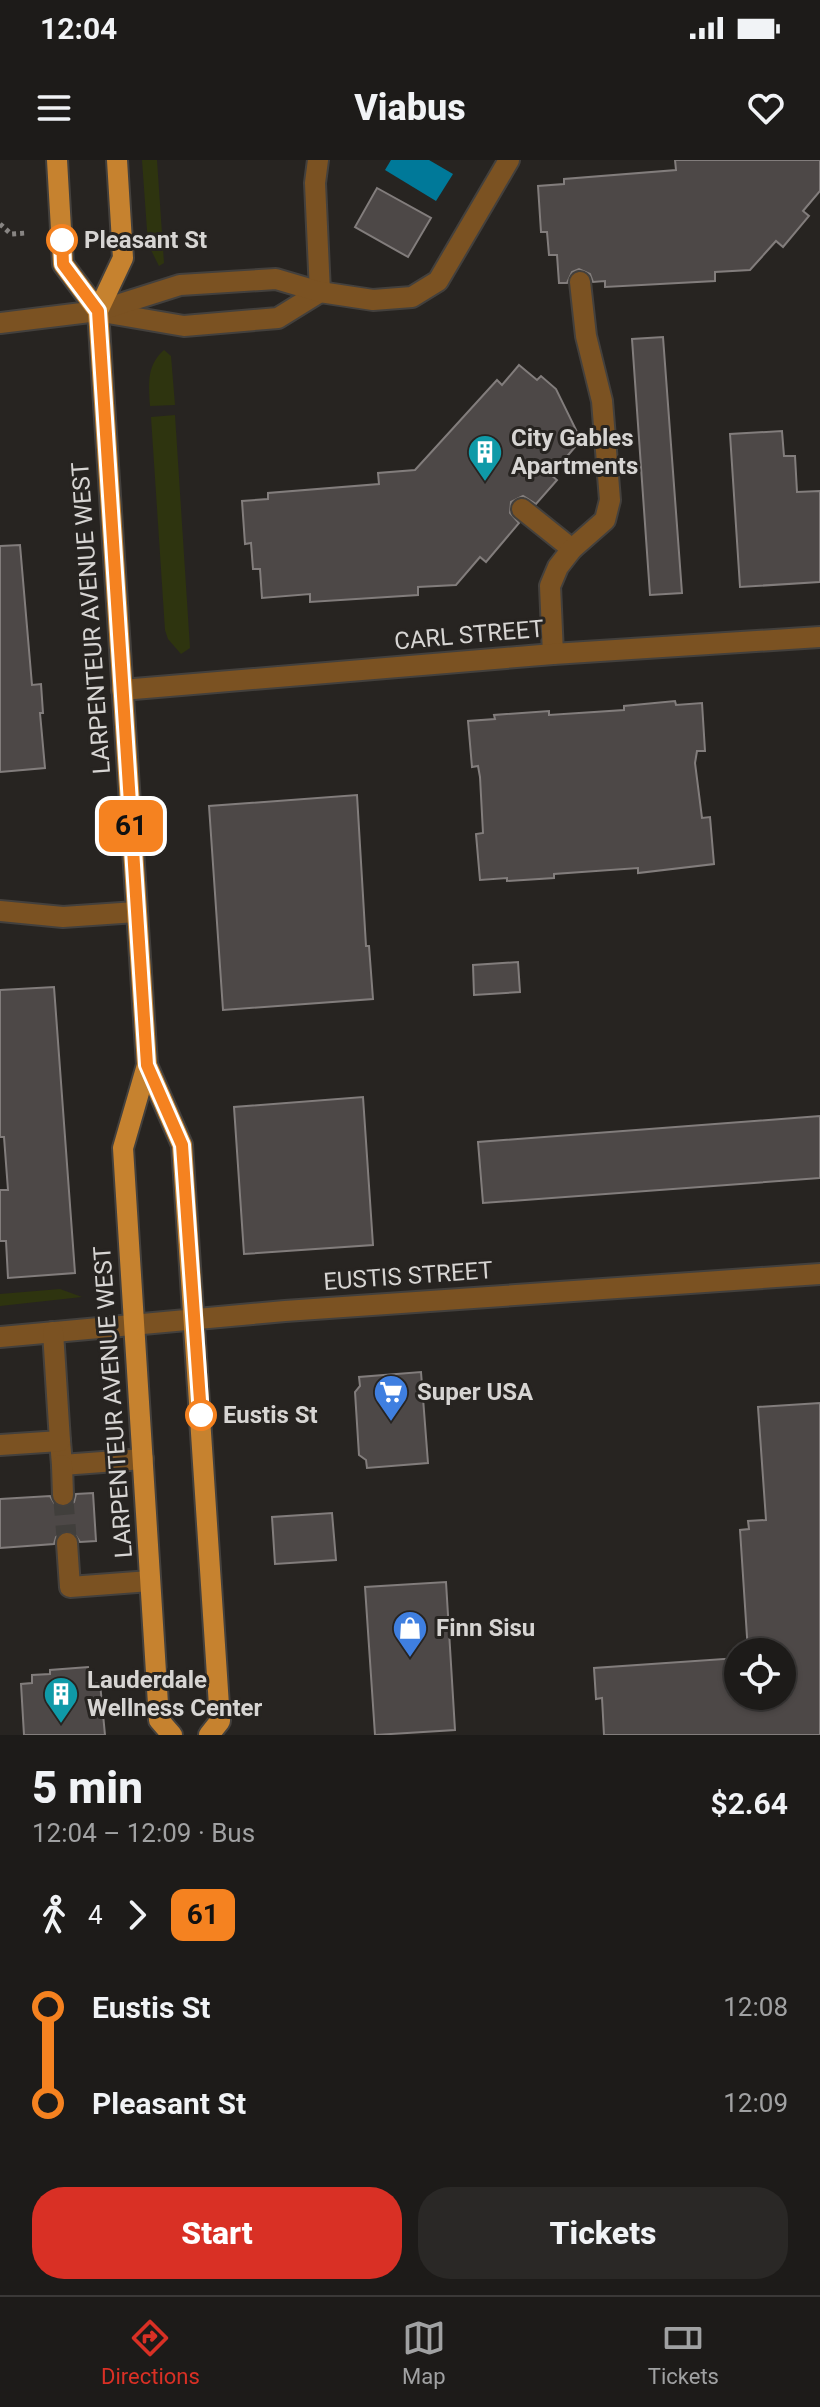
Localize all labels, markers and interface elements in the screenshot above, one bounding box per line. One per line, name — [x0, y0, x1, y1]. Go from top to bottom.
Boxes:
text: 12:04 — [40, 11, 117, 46]
icon: menu — [32, 86, 76, 130]
icon: heart — [744, 86, 788, 130]
text: Viabus — [354, 87, 466, 129]
marker: Pleasant St — [47, 225, 77, 255]
place label: Pleasant St — [84, 226, 207, 254]
place label: City Gables Apartments — [511, 424, 638, 480]
building icon: City Gables Apartments — [466, 433, 504, 483]
street label: LARPENTEUR AVENUE WEST — [66, 461, 116, 775]
street label: CARL STREET — [393, 615, 545, 655]
line badge: 61 — [95, 800, 167, 852]
text: 61 — [115, 809, 147, 842]
street label: LARPENTEUR AVENUE WEST — [88, 1245, 138, 1559]
street label: EUSTIS STREET — [322, 1256, 494, 1296]
supermarket icon: Super USA — [372, 1373, 410, 1423]
place label: Super USA — [417, 1378, 534, 1406]
marker: Eustis St — [186, 1400, 216, 1430]
place label: Eustis St — [223, 1401, 318, 1429]
shop icon: Finn Sisu — [391, 1609, 429, 1659]
place label: Finn Sisu — [436, 1614, 535, 1642]
map controls — [724, 1638, 796, 1710]
button: locate — [724, 1638, 796, 1710]
place label: Lauderdale Wellness Center — [87, 1666, 263, 1722]
building icon: Lauderdale Wellness Center — [42, 1675, 80, 1725]
text: 5 min — [32, 1762, 143, 1814]
text: $2.64 — [710, 1786, 788, 1821]
text: 12:04 – 12:09 · Bus — [32, 1818, 255, 1848]
icon: walk — [32, 1893, 76, 1937]
icon: forward — [115, 1893, 159, 1937]
text: 61 — [187, 1898, 219, 1931]
text: 4 — [88, 1900, 103, 1930]
text: Eustis St — [92, 1990, 210, 2025]
text: 12:08 — [723, 1992, 788, 2022]
text: Pleasant St — [92, 2086, 246, 2121]
text: 12:09 — [723, 2088, 788, 2118]
button: Start — [32, 2187, 402, 2279]
button: Tickets — [418, 2187, 788, 2279]
tab: Directions — [101, 2316, 200, 2389]
tab: Map — [402, 2316, 446, 2389]
tab: Tickets — [648, 2316, 719, 2389]

